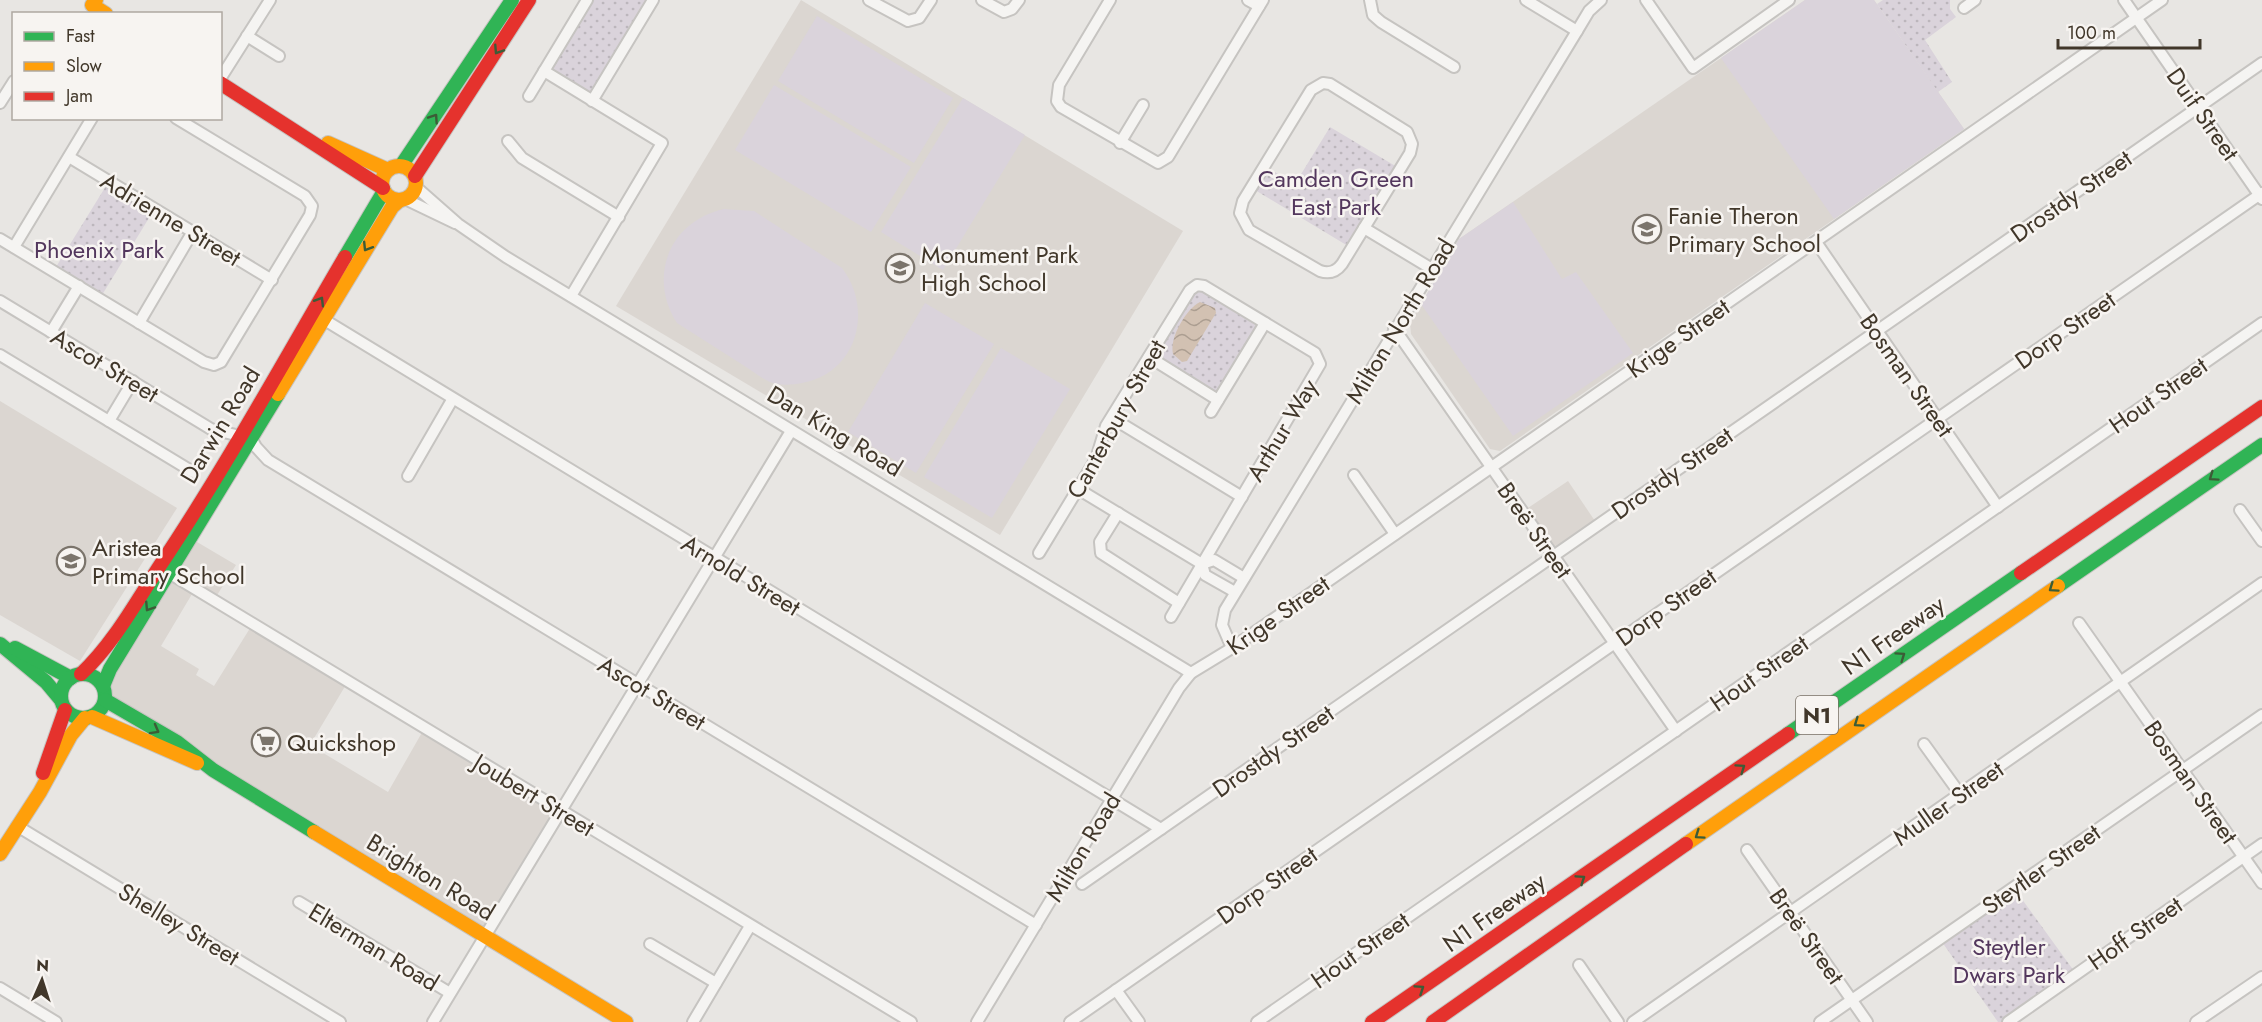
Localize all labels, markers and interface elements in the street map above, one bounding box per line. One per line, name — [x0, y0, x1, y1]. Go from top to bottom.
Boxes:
legend — [12, 12, 222, 120]
scale bar — [2058, 12, 2200, 50]
text: 100 m — [2067, 20, 2116, 46]
text: Fast — [66, 23, 95, 49]
one-way arrow — [494, 43, 505, 54]
text: Slow — [66, 53, 103, 79]
street label: Duif Street — [2158, 60, 2248, 168]
text: Jam — [64, 83, 93, 109]
one-way arrow — [427, 113, 438, 124]
street label: Drostdy Street — [2003, 141, 2139, 251]
park label: Camden Green East Park — [1258, 161, 1414, 224]
street label: Adrienne Street — [94, 163, 248, 275]
place label: Fanie Theron Primary School — [1668, 198, 1821, 261]
school or university icon: Fanie Theron Primary School — [1631, 213, 1663, 245]
park label: Phoenix Park — [34, 232, 164, 267]
street label: Milton North Road — [1337, 232, 1463, 410]
place label: Monument Park High School — [921, 237, 1079, 300]
one-way arrow — [363, 241, 374, 252]
school or university icon: Monument Park High School — [884, 252, 916, 284]
street label: Dorp Street — [2008, 282, 2123, 378]
street label: Krige Street — [1619, 290, 1737, 386]
one-way arrow — [313, 297, 325, 307]
street label: Bosman Street — [1852, 306, 1963, 444]
street label: Ascot Street — [44, 319, 166, 411]
street label: Canterbury Street — [1058, 333, 1174, 505]
street label: Hout Street — [2102, 348, 2215, 442]
street label: Darwin Road — [171, 360, 269, 490]
street label: Arthur Way — [1238, 372, 1327, 488]
street label: Dan King Road — [761, 377, 909, 485]
street label: Drostdy Street — [1604, 418, 1740, 528]
one-way arrow — [2209, 470, 2220, 481]
street label: Breë Street — [1489, 475, 1581, 585]
street label: Arnold Street — [675, 526, 807, 624]
place label: Aristea Primary School — [92, 530, 245, 593]
school or university icon: Aristea Primary School — [55, 545, 87, 577]
street label: Dorp Street — [1609, 559, 1724, 655]
street label: Krige Street — [1219, 567, 1337, 663]
one-way arrow — [2048, 581, 2059, 592]
street label: N1 Freeway — [1834, 586, 1952, 683]
one-way arrow — [146, 601, 157, 612]
street label: Hout Street — [1703, 626, 1816, 720]
street label: Ascot Street — [591, 647, 713, 739]
one-way arrow — [1895, 652, 1906, 663]
street label: Drostdy Street — [1205, 696, 1341, 806]
road number: N1 — [1796, 696, 1838, 734]
street label: Bosman Street — [2136, 713, 2247, 851]
one-way arrow — [1854, 716, 1865, 727]
one-way arrow — [149, 723, 159, 734]
place label: Quickshop — [287, 725, 396, 760]
supermarket icon: Quickshop — [250, 726, 282, 758]
street label: Joubert Street — [464, 743, 601, 845]
street label: Muller Street — [1885, 752, 2011, 854]
one-way arrow — [1735, 764, 1746, 775]
street label: Milton Road — [1037, 786, 1129, 908]
street label: Steytler Street — [1975, 815, 2108, 923]
street label: Brighton Road — [360, 825, 502, 929]
one-way arrow — [1694, 828, 1705, 839]
street label: Dorp Street — [1210, 837, 1325, 933]
street label: N1 Freeway — [1435, 863, 1553, 960]
street label: Shelley Street — [112, 874, 247, 974]
one-way arrow — [1574, 875, 1585, 886]
street label: Breë Street — [1761, 881, 1853, 991]
street label: Hoff Street — [2081, 887, 2190, 978]
street label: Elterman Road — [302, 894, 446, 1000]
street label: Hout Street — [1304, 903, 1417, 997]
park label: Steytler Dwars Park — [1953, 929, 2066, 992]
north arrow — [12, 950, 72, 1010]
text: N — [36, 954, 50, 977]
one-way arrow — [1413, 985, 1424, 996]

